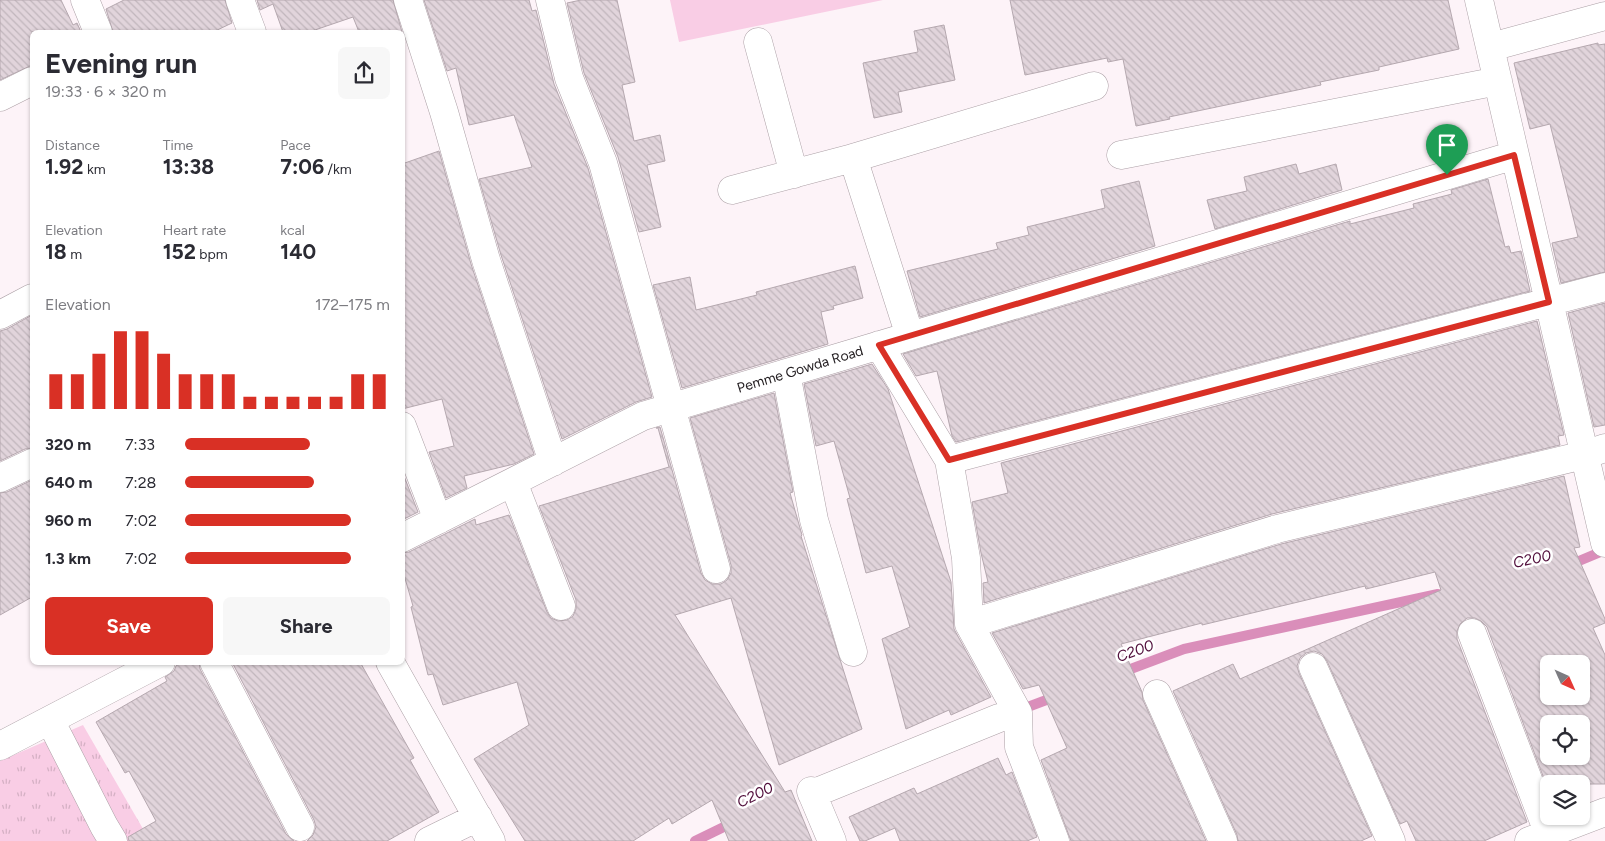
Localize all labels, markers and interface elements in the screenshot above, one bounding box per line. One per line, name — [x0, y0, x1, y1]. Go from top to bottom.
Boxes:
text: Evening run — [45, 46, 197, 80]
button: share — [338, 47, 390, 99]
text: 19:33 · 6 × 320 m — [45, 82, 167, 101]
pin — [1426, 124, 1468, 175]
icon: arrive — [1433, 131, 1461, 159]
text: Distance — [45, 137, 100, 154]
text: Time — [163, 137, 193, 154]
text: Pace — [280, 137, 311, 154]
text: 1.92 — [45, 154, 83, 179]
text: 13:38 — [163, 154, 214, 179]
text: 7:06 — [280, 154, 324, 179]
text: km — [83, 161, 106, 178]
text: /km — [324, 161, 352, 178]
text: Elevation — [45, 222, 103, 239]
text: Heart rate — [163, 222, 226, 239]
text: kcal — [280, 222, 305, 239]
text: 18 — [45, 239, 67, 264]
text: 152 — [163, 239, 196, 264]
text: 140 — [280, 239, 316, 264]
text: m — [67, 246, 82, 263]
text: bpm — [196, 246, 228, 263]
text: Elevation — [45, 295, 111, 314]
text: 172–175 m — [315, 295, 390, 314]
street label: Pemme Gowda Road — [735, 342, 865, 397]
text: 320 m — [45, 435, 91, 454]
text: 7:33 — [125, 435, 155, 454]
text: 640 m — [45, 473, 93, 492]
text: 7:28 — [125, 473, 156, 492]
text: 960 m — [45, 511, 92, 530]
text: 7:02 — [125, 511, 157, 530]
water label: C200 — [1511, 546, 1553, 572]
text: 1.3 km — [45, 549, 91, 568]
text: 7:02 — [125, 549, 157, 568]
button: Save — [45, 597, 213, 655]
button: Share — [223, 597, 390, 655]
water label: C200 — [1114, 636, 1156, 666]
north arrow — [1540, 655, 1590, 705]
map controls — [1540, 655, 1590, 825]
button: locate — [1540, 715, 1590, 765]
button: layers — [1540, 775, 1590, 825]
water label: C200 — [734, 778, 777, 812]

